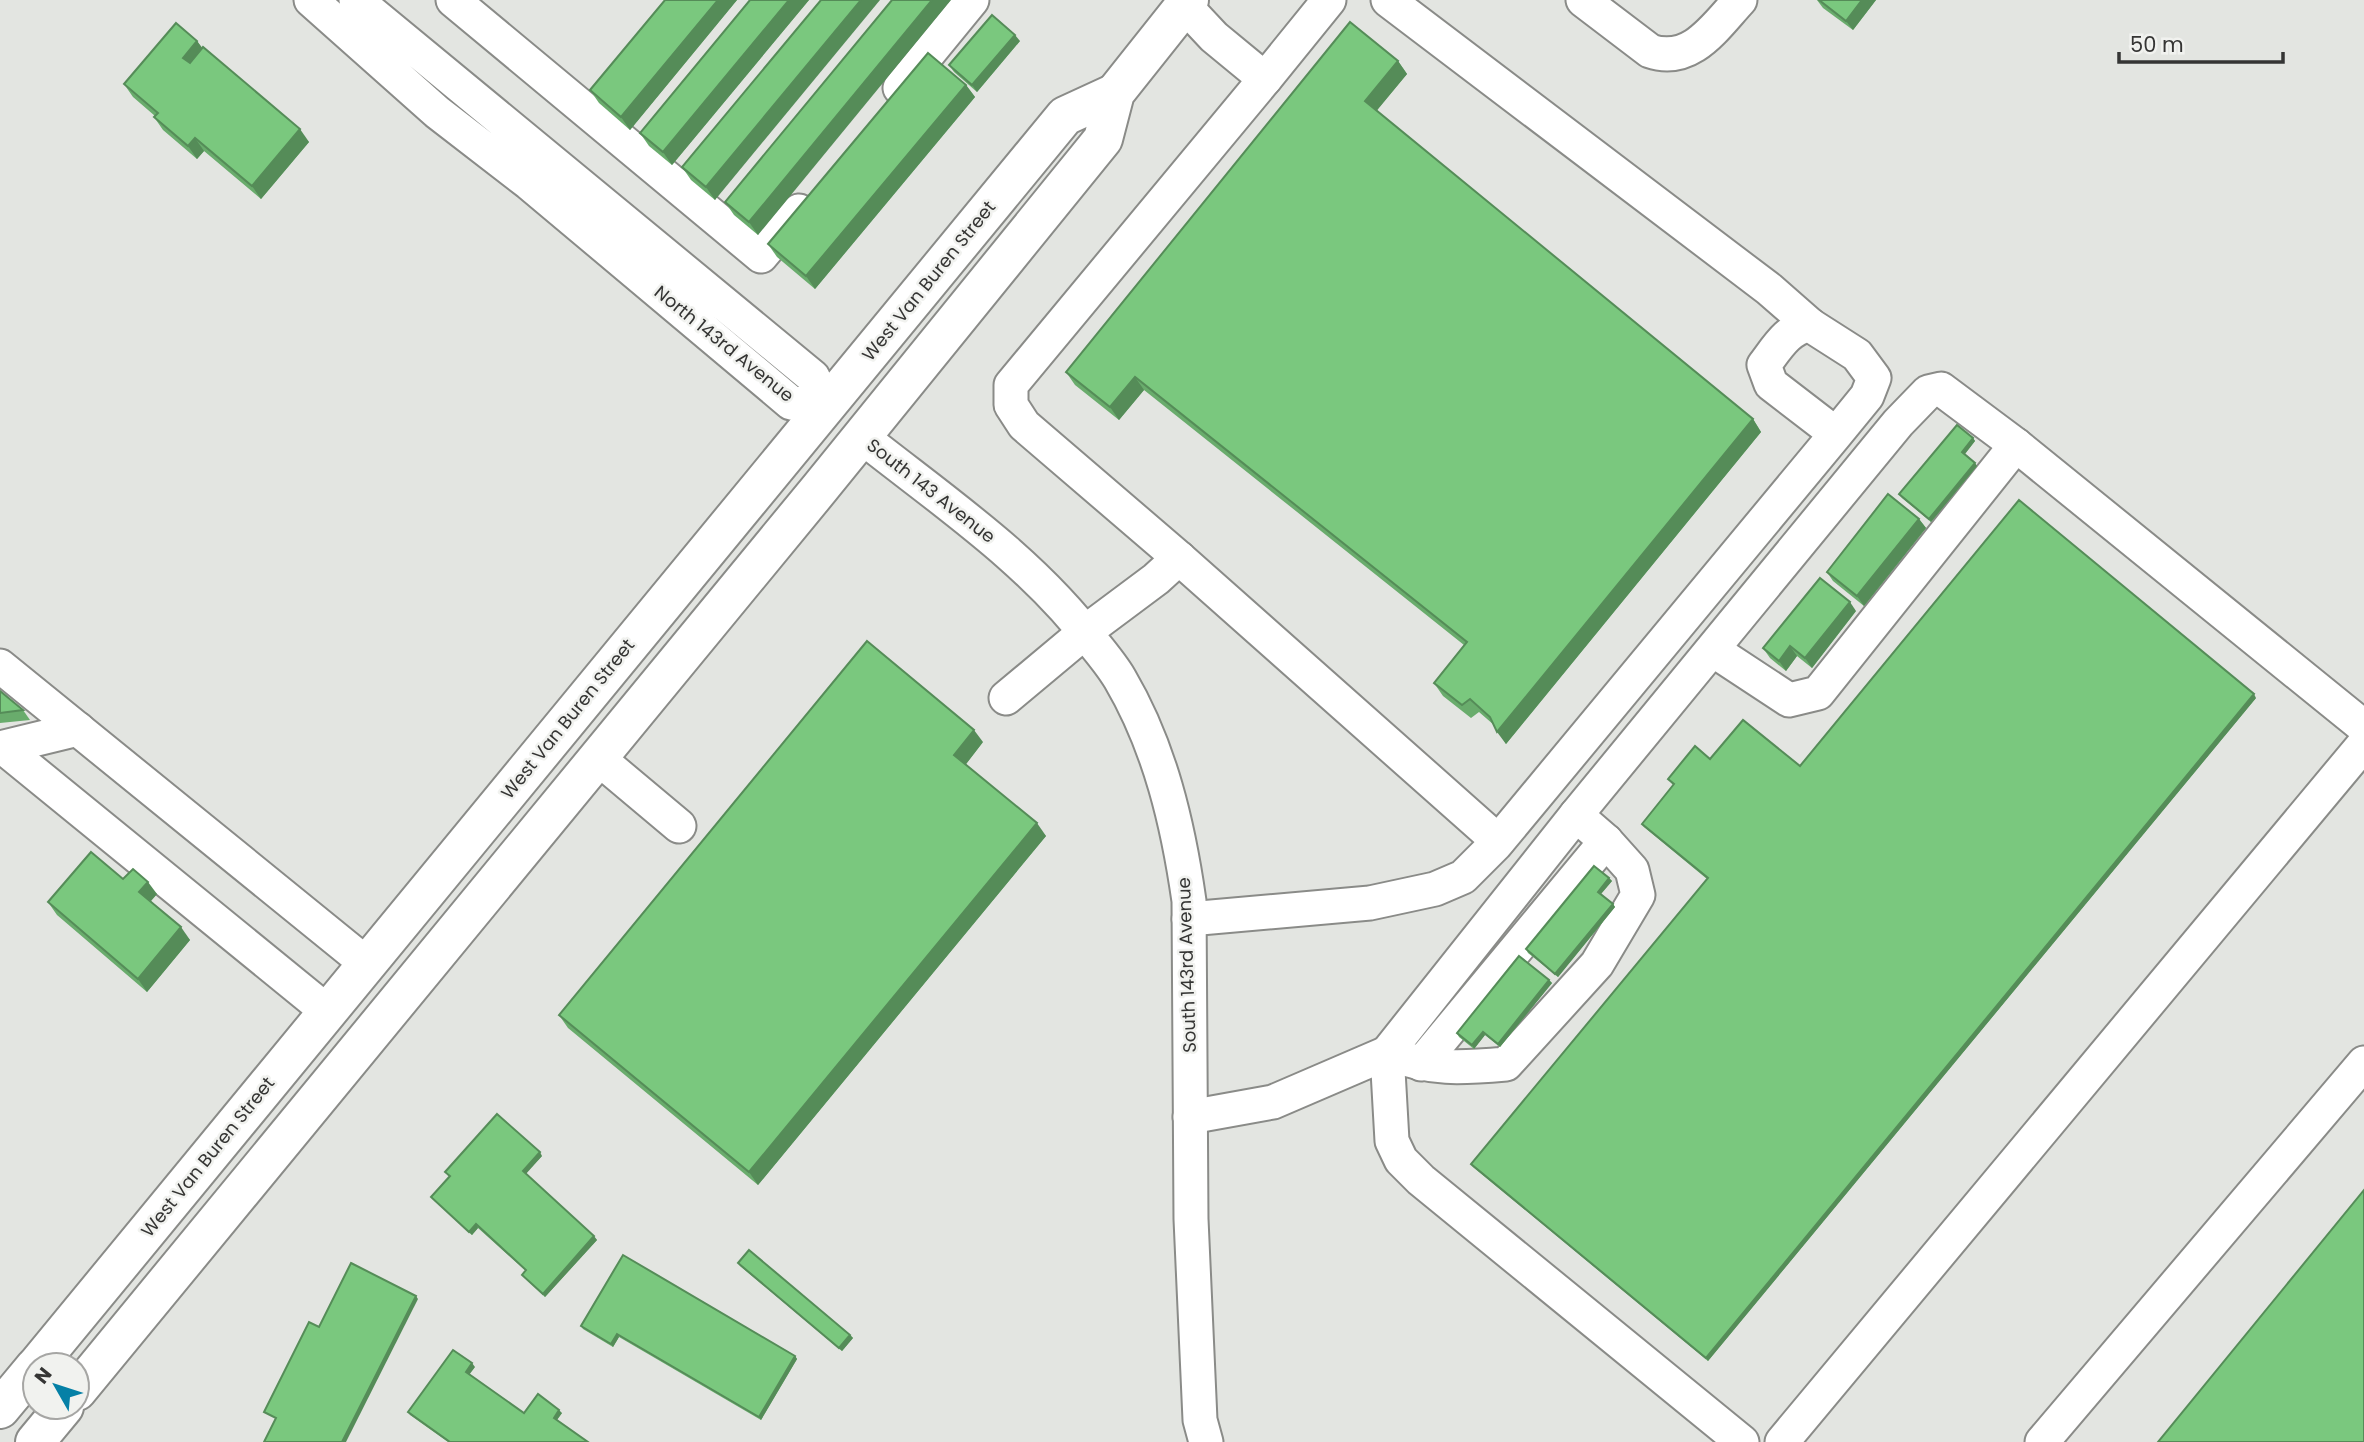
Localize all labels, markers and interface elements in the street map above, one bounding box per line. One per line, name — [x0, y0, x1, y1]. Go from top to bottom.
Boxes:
scale bar — [2119, 21, 2284, 65]
text: 50 m — [2130, 30, 2184, 59]
street label: West Van Buren Street — [856, 195, 1001, 366]
street label: North 143rd Avenue — [649, 280, 799, 408]
street label: South 143 Avenue — [862, 433, 1001, 549]
street label: West Van Buren Street — [495, 633, 640, 804]
street label: South 143rd Avenue — [1171, 877, 1202, 1053]
street label: West Van Buren Street — [135, 1071, 280, 1242]
north arrow — [21, 1351, 91, 1421]
text: N — [28, 1362, 58, 1390]

